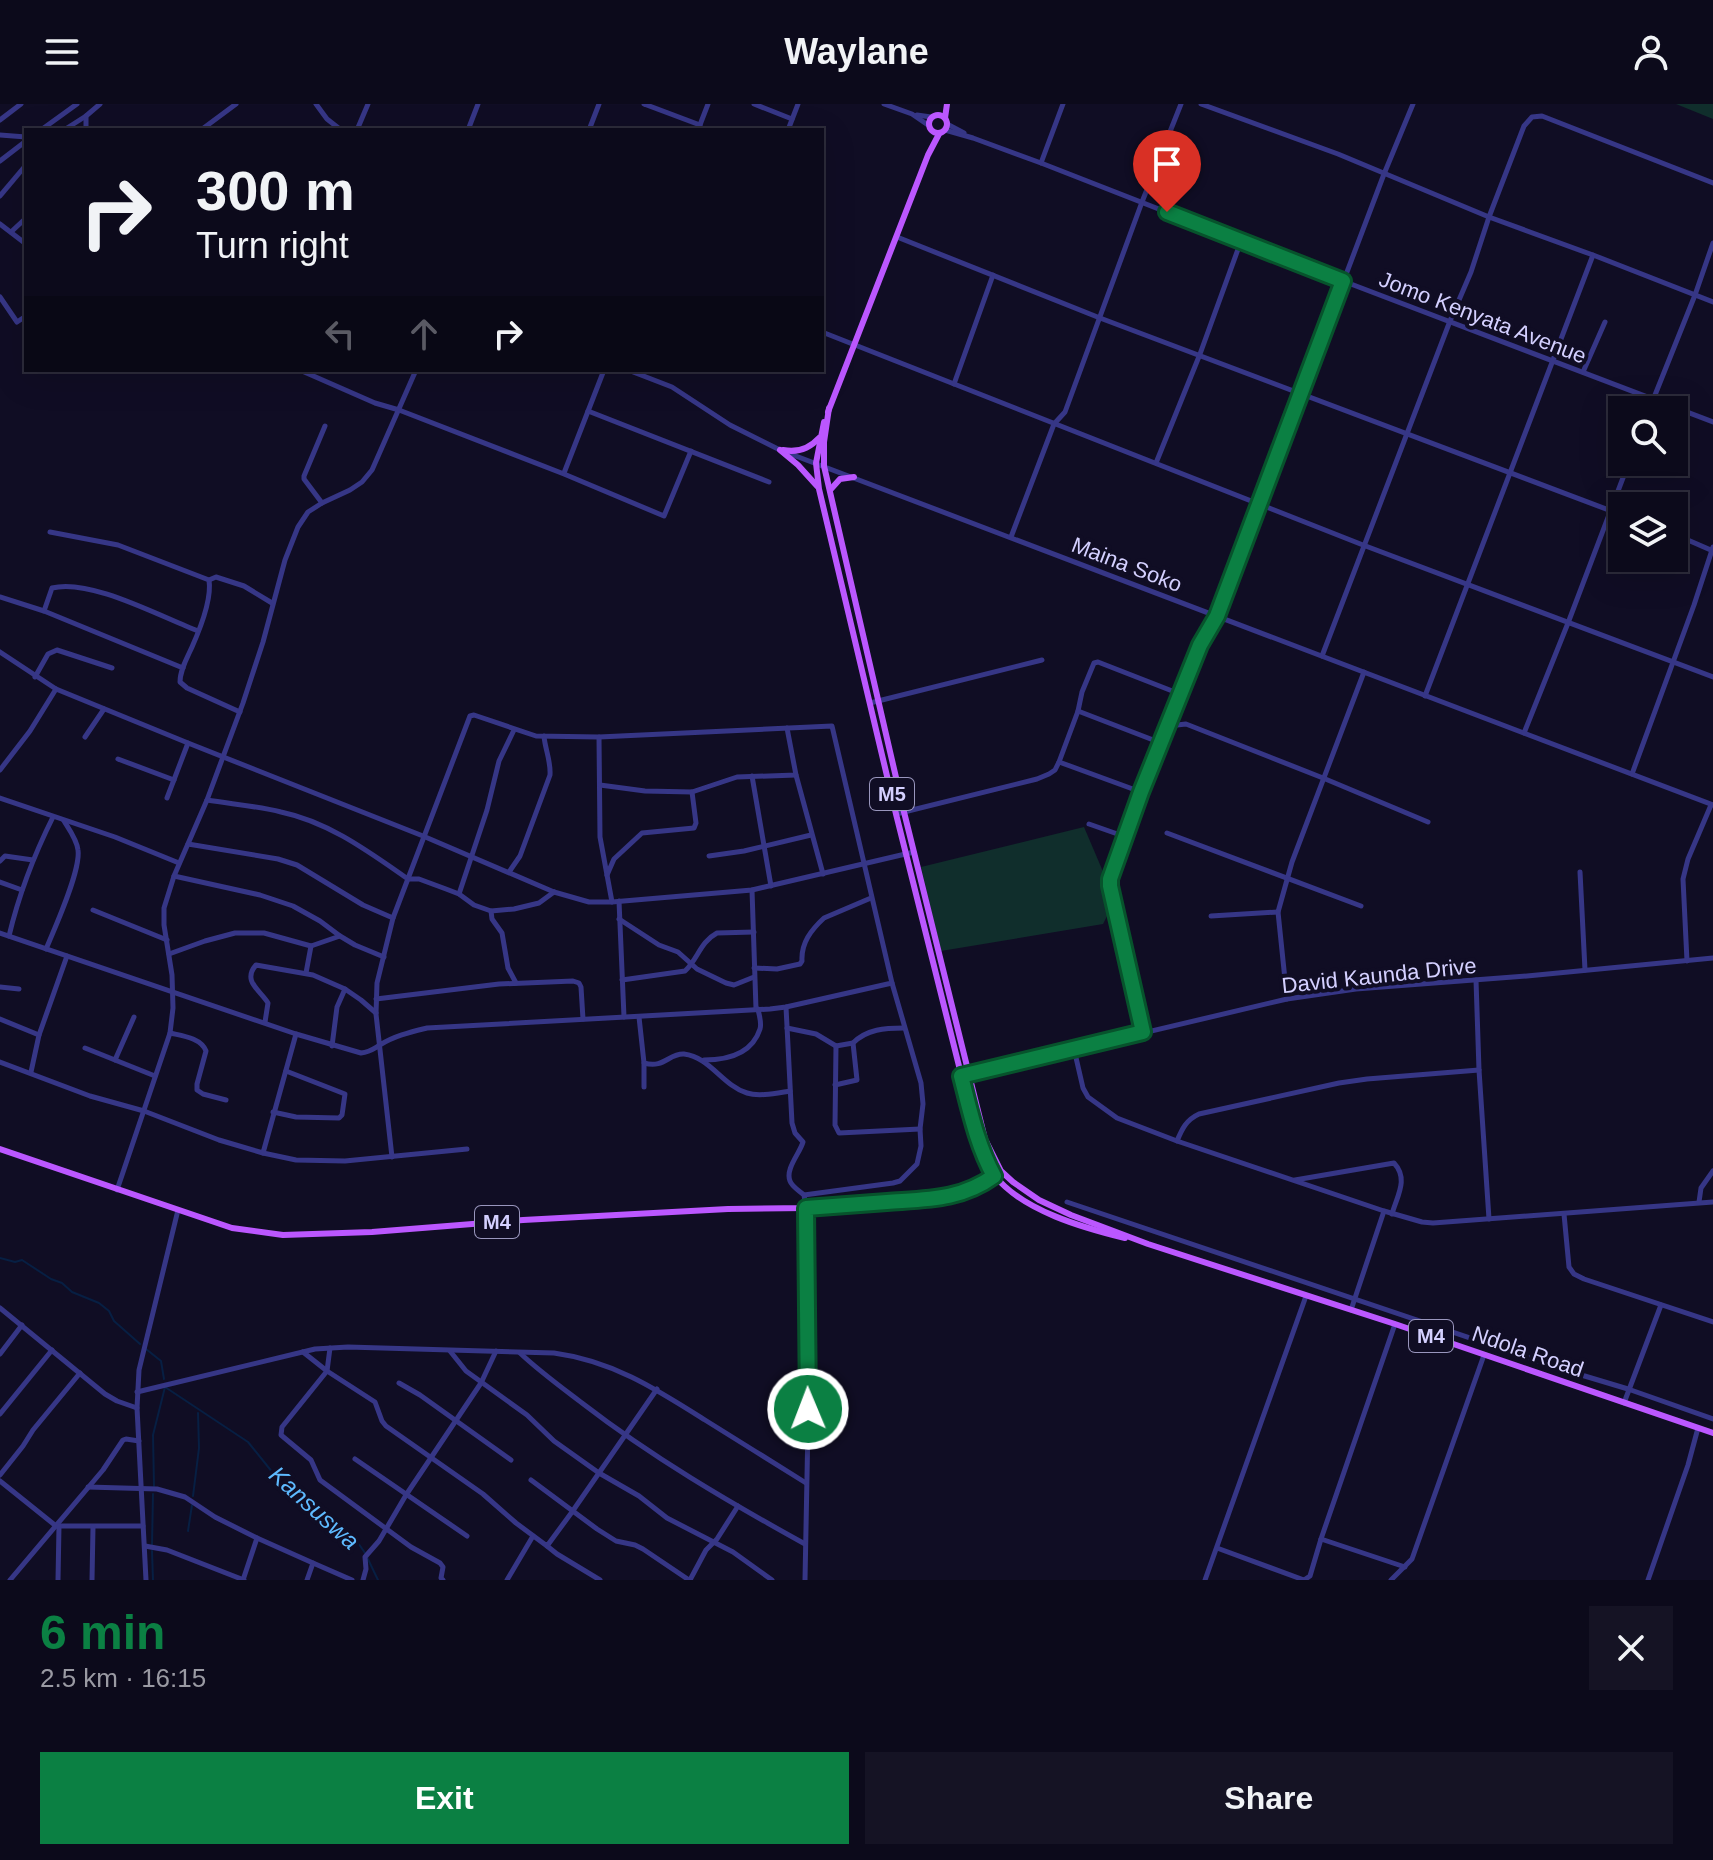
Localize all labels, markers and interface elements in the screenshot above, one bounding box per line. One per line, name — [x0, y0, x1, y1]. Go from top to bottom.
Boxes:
icon: menu — [40, 30, 84, 74]
icon: person — [1629, 30, 1673, 74]
text: Waylane — [784, 31, 929, 72]
pin — [1133, 130, 1201, 212]
icon: arrive — [1145, 142, 1189, 186]
text: 300 m — [196, 159, 355, 222]
icon: right — [64, 160, 168, 264]
text: Turn right — [196, 225, 349, 266]
street label: Jomo Kenyata Avenue — [1376, 266, 1590, 369]
icon: left — [318, 312, 362, 356]
icon: ahead — [402, 312, 446, 356]
icon: right — [486, 312, 530, 356]
map controls — [1608, 396, 1688, 572]
button: search — [1608, 396, 1688, 476]
button: layers — [1608, 492, 1688, 572]
street label: Maina Soko — [1068, 532, 1186, 597]
road number: M5 — [870, 778, 914, 810]
street label: David Kaunda Drive — [1280, 953, 1478, 998]
road number: M4 — [475, 1206, 519, 1238]
road number: M4 — [1409, 1320, 1453, 1352]
street label: Ndola Road — [1469, 1321, 1587, 1382]
position arrow — [766, 1367, 850, 1451]
water label: Kansuswa — [264, 1461, 365, 1555]
text: 6 min — [40, 1606, 165, 1659]
button: close — [1589, 1606, 1673, 1690]
text: 2.5 km · 16:15 — [40, 1663, 206, 1693]
button: Exit — [40, 1752, 849, 1844]
button: Share — [865, 1752, 1673, 1844]

